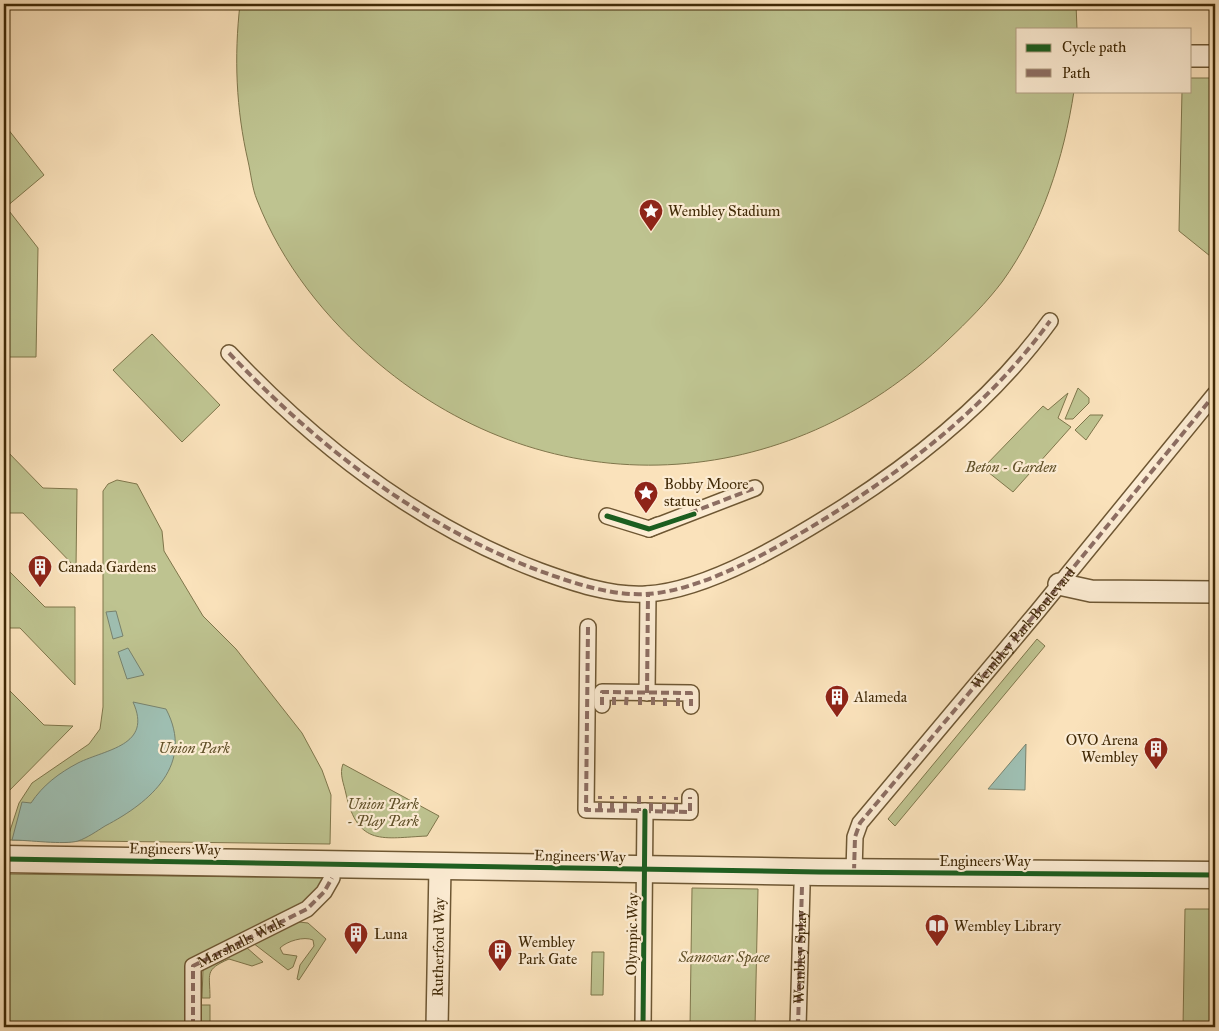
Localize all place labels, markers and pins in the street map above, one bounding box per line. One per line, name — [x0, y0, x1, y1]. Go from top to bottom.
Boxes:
place icon: Wembley Stadium — [638, 198, 664, 232]
place label: Wembley Stadium — [668, 202, 781, 220]
place label: Bobby Moore statue — [664, 475, 749, 510]
place icon: Bobby Moore statue — [633, 480, 659, 514]
building icon: Canada Gardens — [27, 554, 53, 588]
place label: Canada Gardens — [58, 558, 156, 576]
building icon: Alameda — [824, 684, 850, 718]
place label: Alameda — [853, 688, 908, 706]
place label: OVO Arena Wembley — [1066, 731, 1139, 766]
building icon: OVO Arena Wembley — [1143, 736, 1169, 770]
library icon: Wembley Library — [924, 913, 950, 947]
place label: Wembley Library — [954, 917, 1062, 935]
building icon: Luna — [343, 921, 369, 955]
place label: Luna — [374, 925, 408, 943]
place label: Wembley Park Gate — [518, 933, 577, 968]
building icon: Wembley Park Gate — [487, 938, 513, 972]

